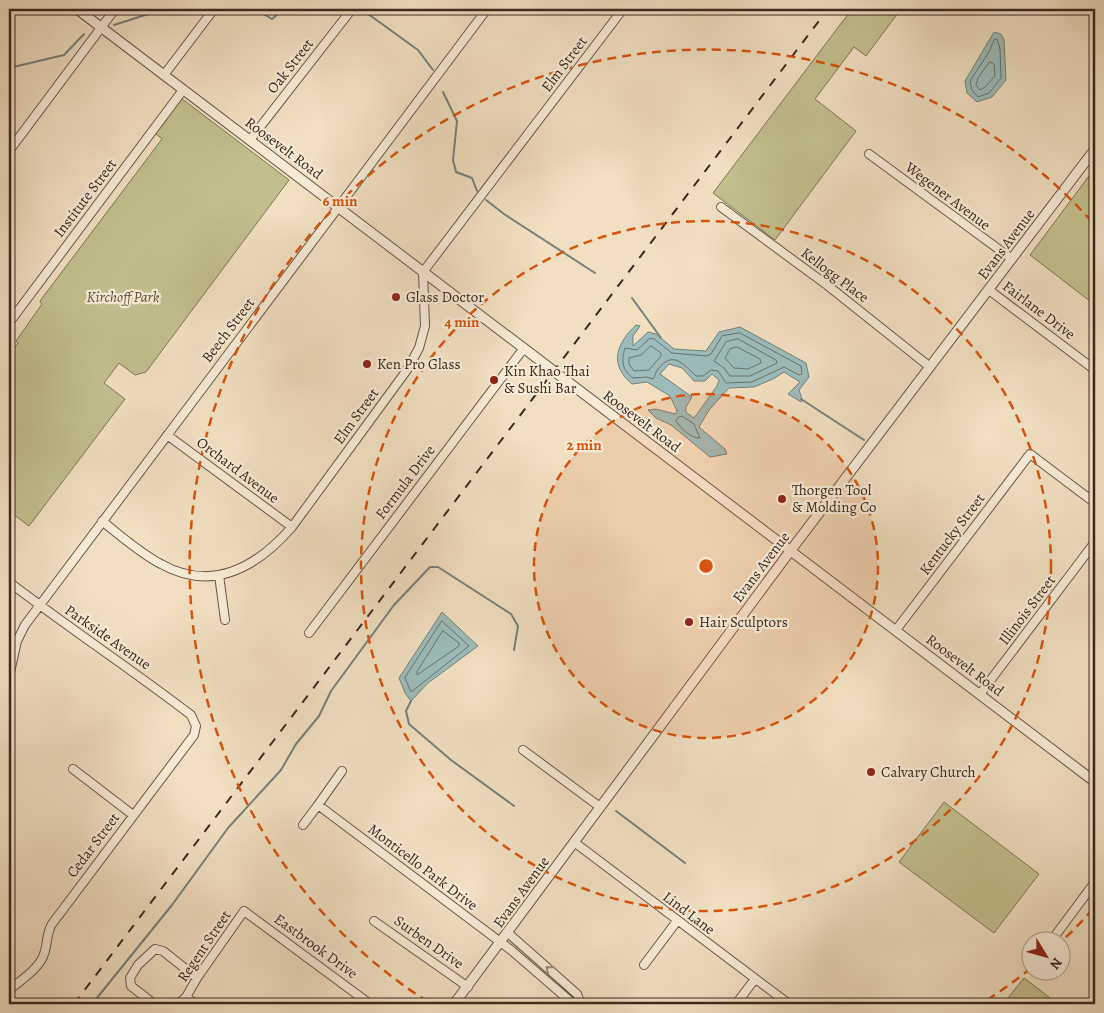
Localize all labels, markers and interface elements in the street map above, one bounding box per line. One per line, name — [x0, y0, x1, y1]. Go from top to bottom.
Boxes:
street label: Elm Street — [536, 32, 592, 96]
street label: Oak Street — [262, 34, 318, 98]
street label: Roosevelt Road — [241, 112, 328, 184]
street label: Institute Street — [49, 155, 121, 241]
street label: Wegener Avenue — [900, 157, 995, 235]
text: 6 min — [323, 191, 358, 211]
street label: Evans Avenue — [973, 204, 1039, 283]
street label: Kellogg Place — [797, 243, 873, 307]
street label: Fairlane Drive — [999, 276, 1080, 344]
park label: Kirchoff Park — [87, 287, 160, 307]
place label: Glass Doctor — [406, 287, 484, 307]
marker: Glass Doctor — [390, 291, 402, 303]
street label: Beech Street — [197, 293, 259, 367]
text: 4 min — [444, 312, 480, 332]
place label: Ken Pro Glass — [377, 354, 461, 374]
marker: Ken Pro Glass — [361, 358, 373, 370]
place label: Kin Khao Thai & Sushi Bar — [504, 361, 590, 398]
marker: Kin Khao Thai & Sushi Bar — [488, 374, 500, 386]
street label: Elm Street — [329, 384, 383, 448]
street label: Roosevelt Road — [599, 385, 686, 457]
street label: Orchard Avenue — [193, 432, 284, 508]
text: 2 min — [566, 435, 602, 455]
street label: Formula Drive — [370, 441, 440, 523]
place label: Thorgen Tool & Molding Co — [792, 480, 877, 517]
street label: Kentucky Street — [915, 489, 989, 579]
marker: Thorgen Tool & Molding Co — [776, 493, 788, 505]
street label: Evans Avenue — [728, 527, 794, 606]
centre of rings — [697, 557, 715, 575]
street label: Illinois Street — [994, 571, 1060, 649]
street label: Parkside Avenue — [61, 600, 155, 674]
place label: Hair Sculptors — [699, 612, 788, 632]
marker: Hair Sculptors — [683, 616, 695, 628]
street label: Roosevelt Road — [922, 629, 1009, 701]
place label: Calvary Church — [881, 762, 976, 782]
marker: Calvary Church — [865, 766, 877, 778]
street label: Cedar Street — [62, 808, 124, 882]
street label: Monticello Park Drive — [364, 819, 482, 915]
street label: Evans Avenue — [488, 852, 554, 932]
street label: Lind Lane — [659, 887, 719, 939]
street label: Regent Street — [173, 906, 235, 986]
street label: Eastbrook Drive — [270, 909, 362, 983]
street label: Surben Drive — [390, 911, 468, 974]
north arrow — [1022, 930, 1072, 980]
text: N — [1045, 954, 1067, 973]
one-way arrow — [545, 966, 554, 975]

